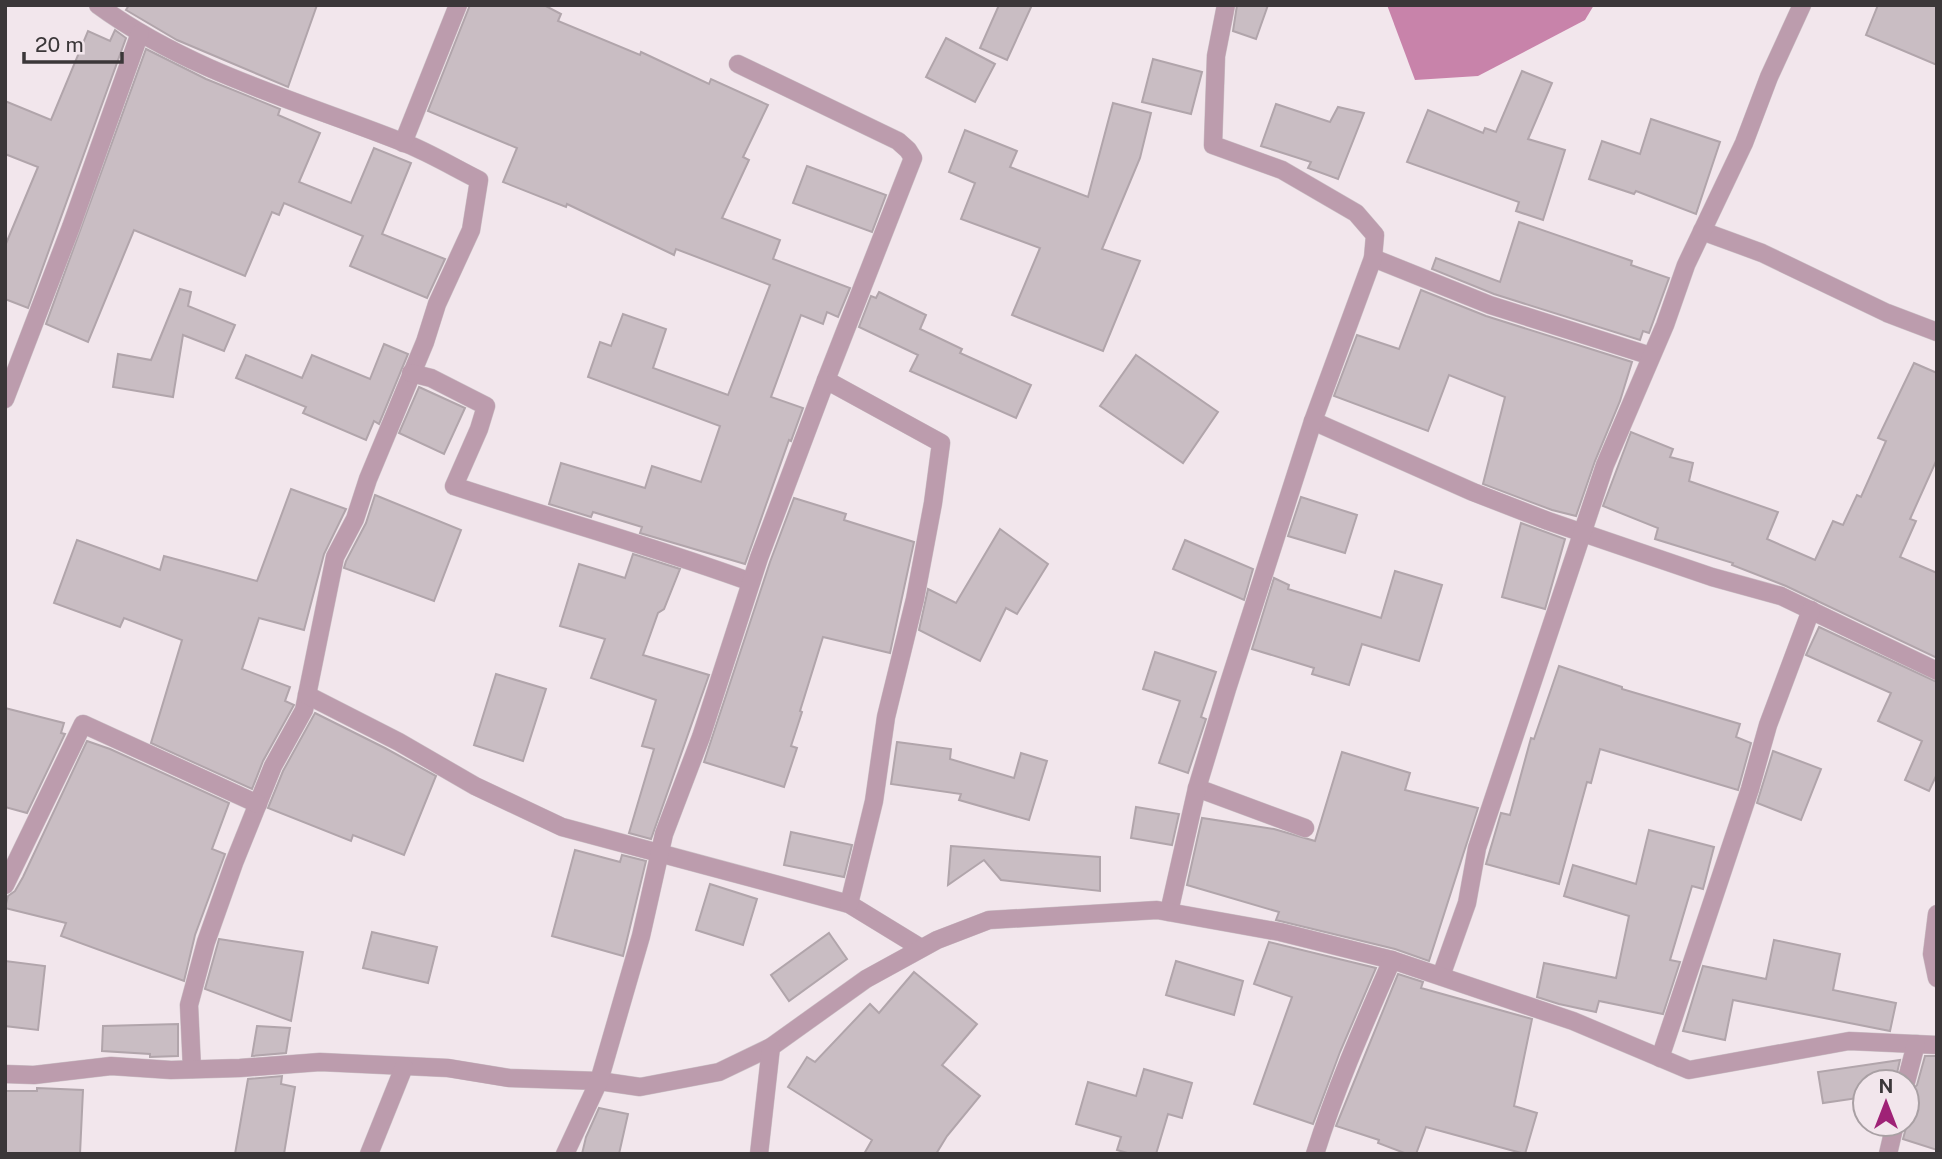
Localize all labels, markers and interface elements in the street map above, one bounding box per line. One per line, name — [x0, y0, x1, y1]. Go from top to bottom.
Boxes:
scale bar — [24, 21, 122, 65]
text: 20 m — [35, 32, 84, 57]
north arrow — [1851, 1068, 1921, 1138]
text: N — [1879, 1075, 1893, 1097]

